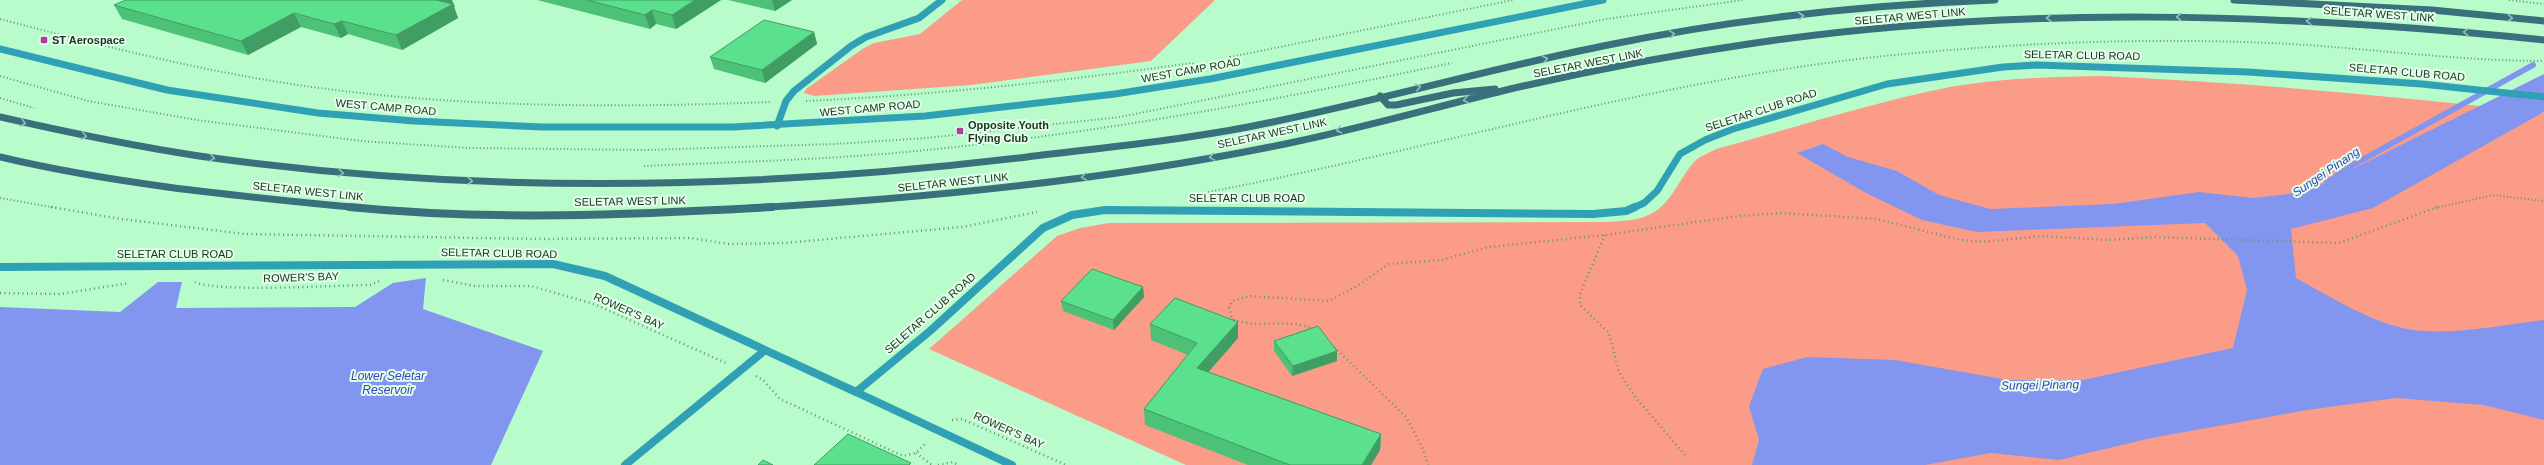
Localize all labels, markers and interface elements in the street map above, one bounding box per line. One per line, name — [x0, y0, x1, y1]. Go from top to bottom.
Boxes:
street label: SELETAR WEST LINK — [2323, 4, 2436, 24]
street label: SELETAR WEST LINK — [1854, 5, 1967, 27]
one-way arrow — [1798, 11, 1804, 20]
one-way arrow — [2176, 13, 2182, 21]
one-way arrow — [2507, 13, 2513, 22]
one-way arrow — [2046, 14, 2052, 23]
one-way arrow — [2306, 16, 2312, 25]
one-way arrow — [2463, 28, 2469, 37]
one-way arrow — [1669, 30, 1675, 39]
place label: ST Aerospace — [52, 34, 125, 46]
marker: ST Aerospace — [39, 35, 49, 45]
street label: SELETAR WEST LINK — [1532, 46, 1644, 80]
street label: SELETAR CLUB ROAD — [2024, 48, 2140, 62]
street label: WEST CAMP ROAD — [1140, 55, 1242, 85]
one-way arrow — [1541, 55, 1548, 64]
street label: SELETAR CLUB ROAD — [2348, 61, 2466, 83]
one-way arrow — [1414, 84, 1421, 92]
street label: SELETAR CLUB ROAD — [1704, 86, 1818, 134]
one-way arrow — [1463, 95, 1470, 104]
street label: WEST CAMP ROAD — [335, 97, 437, 117]
street label: WEST CAMP ROAD — [819, 98, 921, 118]
street label: SELETAR WEST LINK — [1216, 115, 1328, 150]
one-way arrow — [19, 118, 26, 127]
place label: Opposite Youth Flying Club — [968, 119, 1049, 144]
marker: Opposite Youth Flying Club — [955, 126, 965, 136]
one-way arrow — [1336, 126, 1343, 134]
one-way arrow — [80, 132, 87, 140]
water label: Sungei Pinang — [2290, 144, 2363, 200]
one-way arrow — [1209, 152, 1215, 161]
one-way arrow — [209, 153, 215, 162]
one-way arrow — [338, 168, 344, 177]
street label: SELETAR WEST LINK — [897, 170, 1010, 194]
one-way arrow — [1081, 172, 1087, 181]
one-way arrow — [467, 177, 473, 185]
street label: SELETAR WEST LINK — [252, 179, 365, 203]
street label: SELETAR CLUB ROAD — [1189, 192, 1305, 204]
street label: SELETAR WEST LINK — [574, 194, 686, 208]
street label: SELETAR CLUB ROAD — [441, 246, 557, 260]
street label: SELETAR CLUB ROAD — [117, 248, 233, 260]
street label: ROWER'S BAY — [263, 270, 340, 284]
street label: SELETAR CLUB ROAD — [882, 270, 978, 356]
street label: ROWER'S BAY — [592, 290, 667, 332]
water label: Lower Seletar Reservoir — [351, 369, 426, 397]
water label: Sungei Pinang — [2001, 377, 2079, 393]
street label: ROWER'S BAY — [972, 409, 1047, 451]

